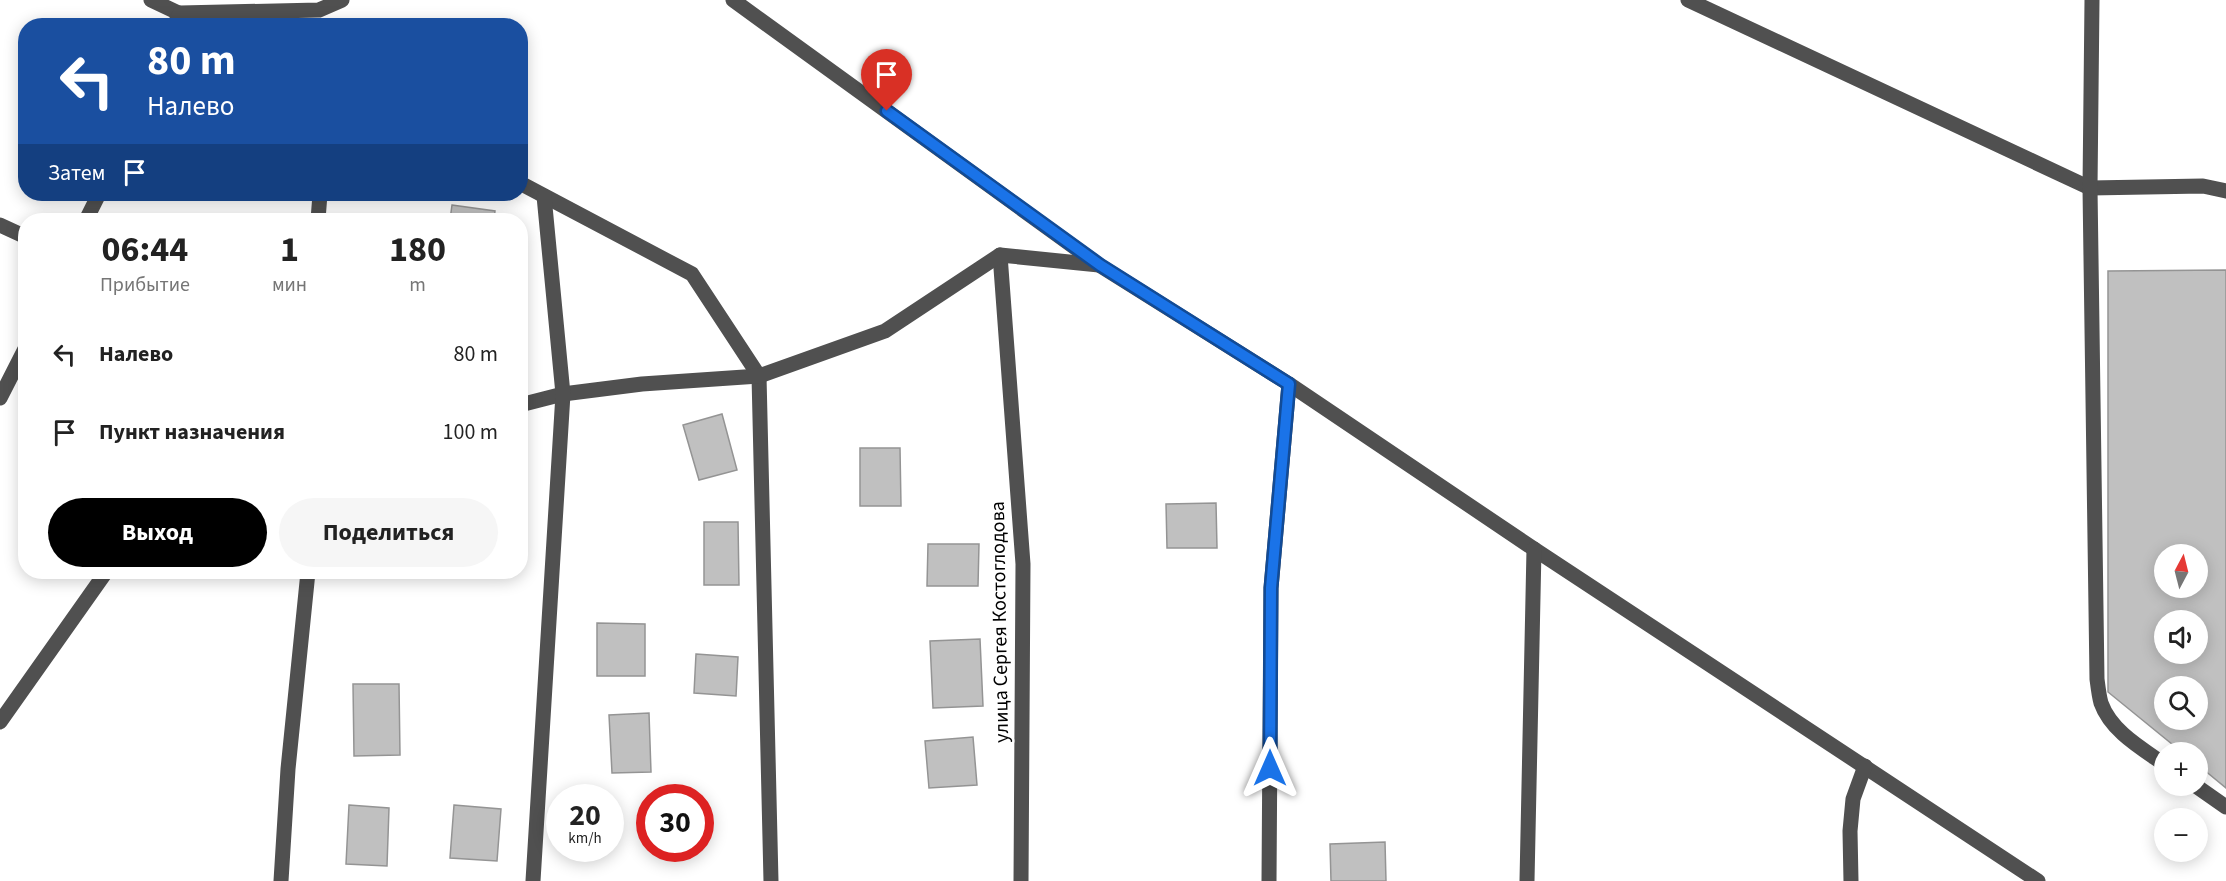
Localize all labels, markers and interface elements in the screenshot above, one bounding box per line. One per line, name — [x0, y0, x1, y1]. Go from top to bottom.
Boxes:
text: 80 m — [147, 31, 236, 91]
icon: left — [48, 42, 126, 120]
pin — [861, 49, 912, 111]
icon: arrive — [870, 58, 903, 91]
text: Налево — [147, 87, 234, 126]
icon: arrive — [118, 156, 151, 189]
text: Затем — [48, 157, 106, 189]
text: 06:44 — [102, 224, 188, 275]
text: 1 — [280, 224, 299, 275]
text: 180 — [389, 224, 446, 275]
text: Прибытие — [100, 271, 190, 299]
text: мин — [272, 271, 307, 299]
text: m — [409, 271, 426, 299]
icon: left — [48, 338, 81, 371]
text: Налево — [99, 338, 173, 370]
text: 80 m — [453, 338, 498, 370]
icon: arrive — [48, 416, 81, 449]
text: Пункт назначения — [99, 416, 285, 448]
text: 100 m — [443, 416, 498, 448]
button: Выход — [48, 498, 267, 567]
button: Поделиться — [279, 498, 498, 567]
street label: улица Сергея Костоглодова — [984, 501, 1016, 743]
north arrow — [2154, 544, 2208, 598]
map controls — [2154, 544, 2208, 862]
button: sound — [2154, 610, 2208, 664]
button: search — [2154, 676, 2208, 730]
position arrow — [1238, 736, 1302, 800]
button: + — [2154, 742, 2208, 796]
speed limit sign: 30 — [636, 784, 714, 862]
text: 20 — [569, 794, 601, 837]
button: − — [2154, 808, 2208, 862]
text: km/h — [568, 828, 602, 849]

